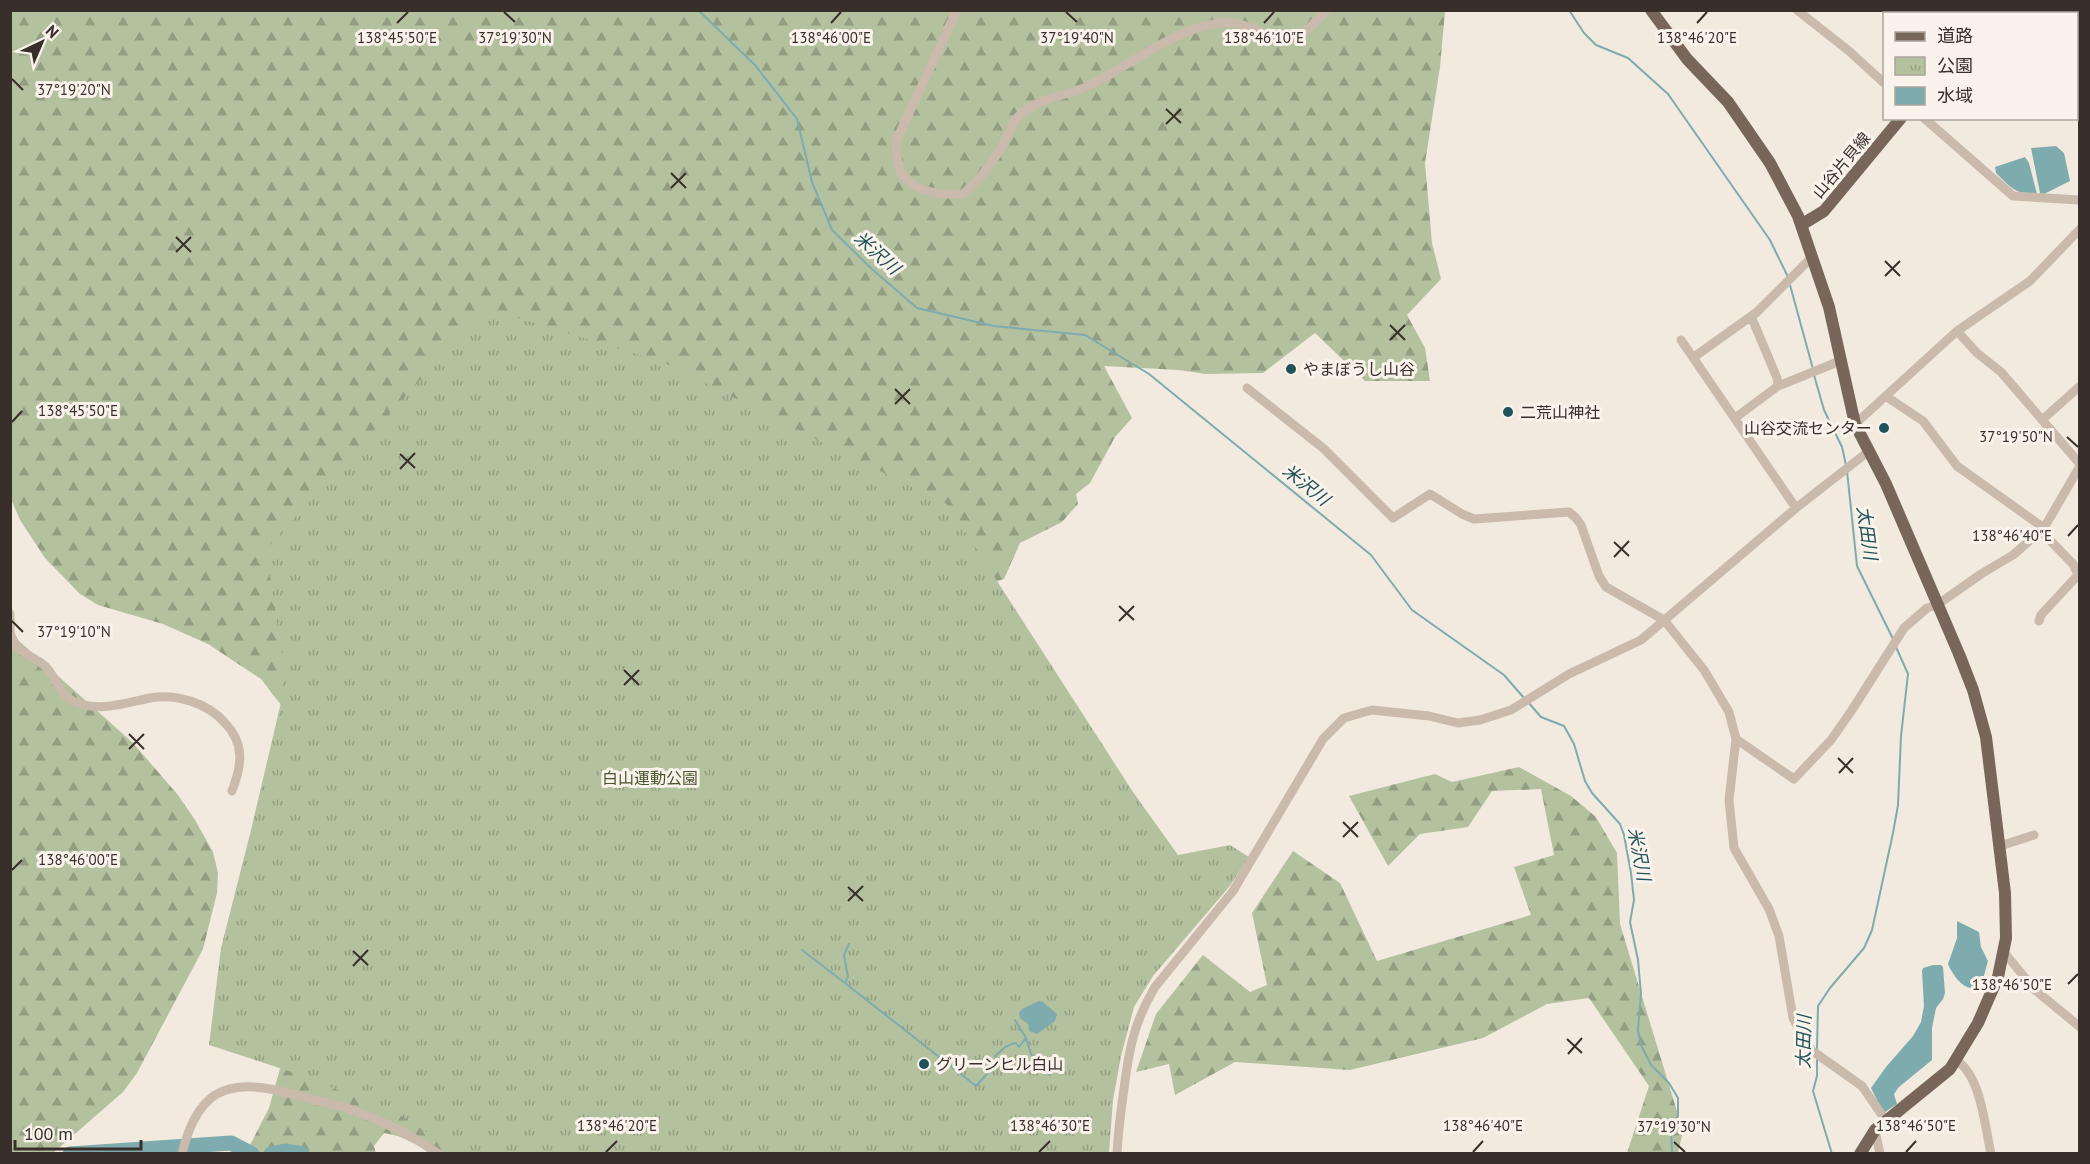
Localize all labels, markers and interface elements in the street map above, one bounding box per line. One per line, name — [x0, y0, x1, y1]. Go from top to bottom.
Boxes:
north arrow — [12, 12, 72, 72]
legend — [1883, 12, 2078, 120]
text: N — [42, 20, 63, 42]
text: 道路 — [1937, 24, 1973, 47]
text: 138°45'50"E — [357, 28, 437, 47]
text: 37°19'30"N — [478, 28, 552, 47]
text: 138°46'00"E — [791, 28, 871, 47]
text: 37°19'40"N — [1040, 28, 1114, 47]
text: 138°46'10"E — [1224, 28, 1304, 47]
text: 138°46'20"E — [1657, 28, 1737, 47]
text: 公園 — [1937, 54, 1973, 77]
text: 37°19'20"N — [37, 80, 111, 99]
text: 水域 — [1937, 84, 1973, 107]
street label: 山谷片貝線 — [1808, 128, 1874, 202]
water label: 米沢川 — [850, 226, 907, 281]
place label: やまぼうし山谷 — [1303, 359, 1415, 379]
marker: やまぼうし山谷 — [1284, 362, 1298, 376]
text: 138°45'50"E — [38, 401, 118, 420]
place label: 二荒山神社 — [1520, 402, 1600, 422]
marker: 二荒山神社 — [1501, 405, 1515, 419]
place label: 山谷交流センター — [1744, 418, 1872, 438]
marker: 山谷交流センター — [1877, 421, 1891, 435]
text: 37°19'50"N — [1979, 427, 2053, 446]
water label: 米沢川 — [1278, 459, 1336, 512]
water label: 太田川 — [1852, 505, 1883, 563]
text: 138°46'40"E — [1972, 526, 2052, 545]
text: 37°19'10"N — [37, 622, 111, 641]
park label: 白山運動公園 — [602, 768, 698, 788]
water label: 米沢川 — [1623, 825, 1656, 885]
text: 138°46'00"E — [38, 850, 118, 869]
text: 138°46'50"E — [1972, 975, 2052, 994]
water label: 太田川 — [1792, 1013, 1816, 1069]
place label: グリーンヒル白山 — [936, 1054, 1063, 1074]
marker: グリーンヒル白山 — [917, 1057, 931, 1071]
scale bar — [15, 1113, 141, 1151]
text: 138°46'20"E — [577, 1116, 657, 1135]
text: 138°46'30"E — [1010, 1116, 1090, 1135]
text: 138°46'40"E — [1443, 1116, 1523, 1135]
text: 138°46'50"E — [1876, 1116, 1956, 1135]
text: 37°19'30"N — [1637, 1117, 1711, 1136]
text: 100 m — [24, 1122, 73, 1145]

